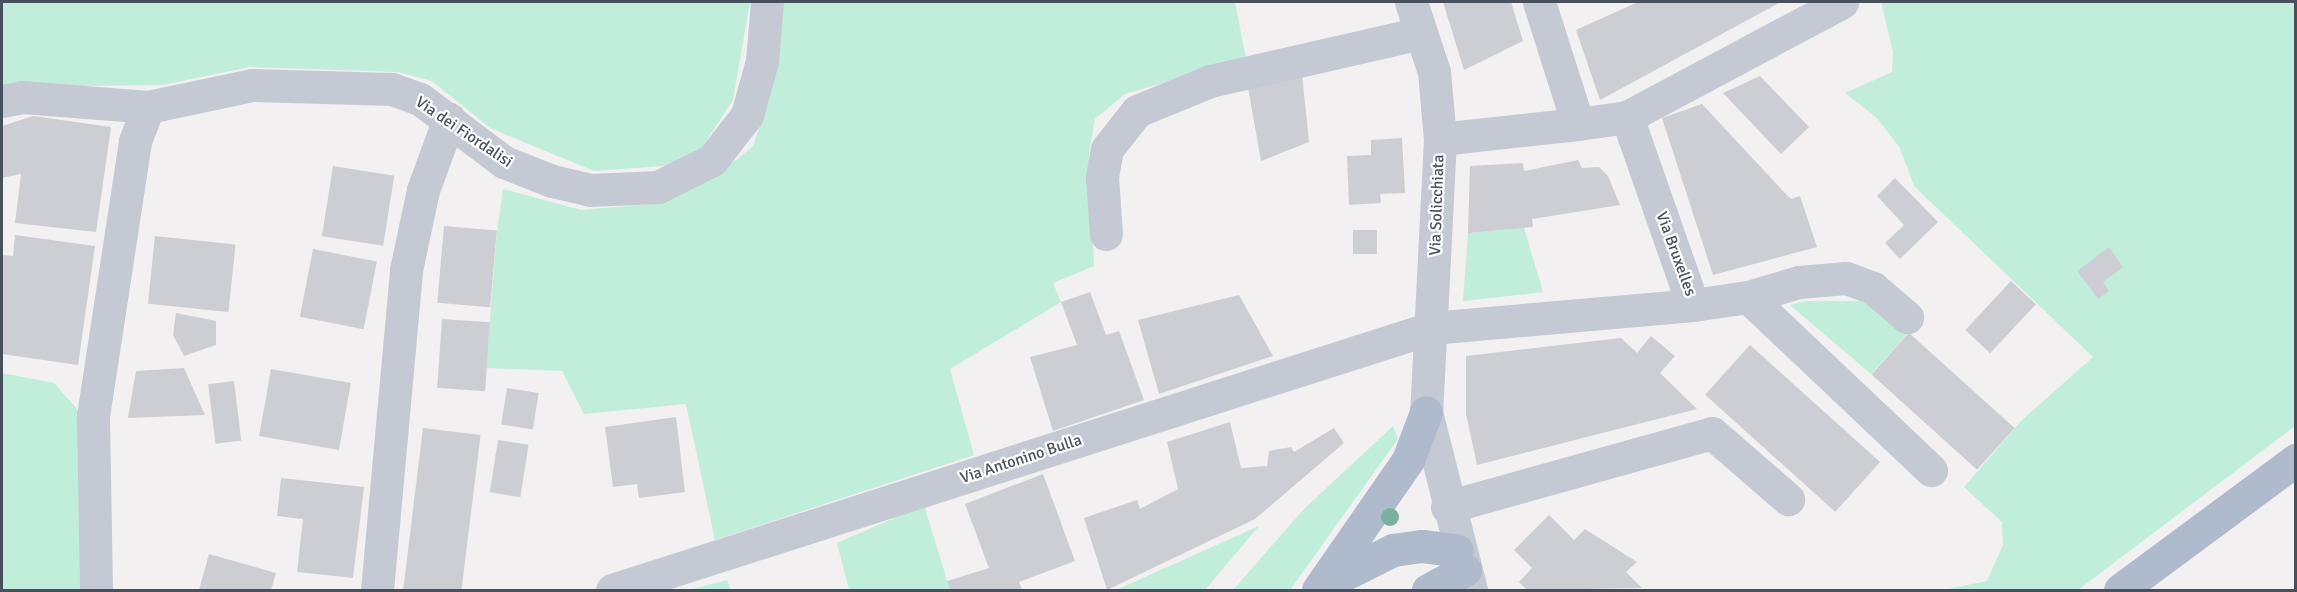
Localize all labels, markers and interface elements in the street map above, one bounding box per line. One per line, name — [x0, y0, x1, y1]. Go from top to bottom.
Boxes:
street label: Via dei Fiordalisi — [412, 92, 516, 172]
street label: Via Solicchiata — [1426, 154, 1448, 256]
street label: Via Bruxelles — [1652, 209, 1700, 299]
street label: Via Antonino Bulla — [958, 430, 1084, 488]

